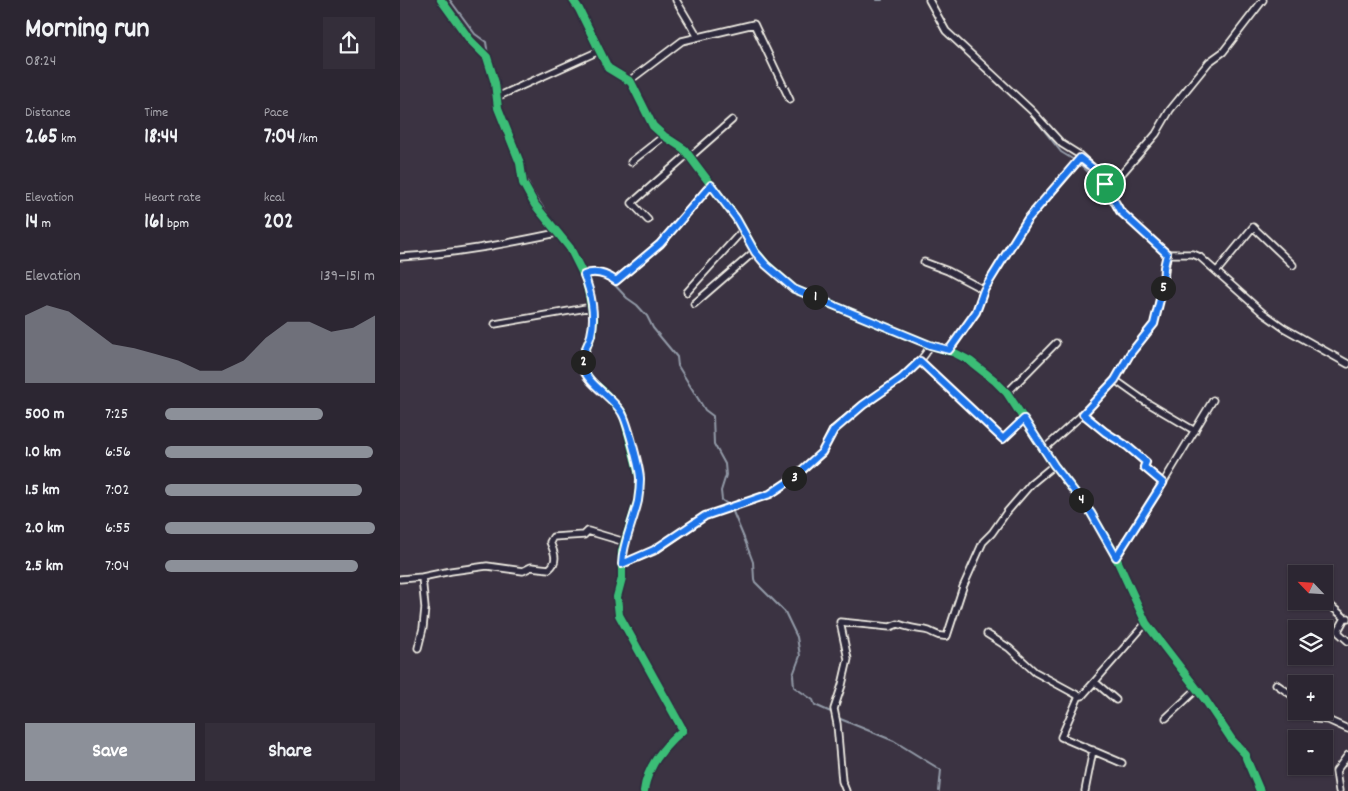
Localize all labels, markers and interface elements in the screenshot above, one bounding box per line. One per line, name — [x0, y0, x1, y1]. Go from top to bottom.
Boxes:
text: Morning run — [25, 11, 149, 51]
button: share — [323, 17, 375, 69]
text: 08:24 — [25, 50, 56, 73]
text: Distance — [25, 103, 71, 123]
text: Time — [144, 103, 168, 123]
text: Pace — [264, 103, 288, 123]
text: 2.65 — [25, 123, 58, 153]
text: 18:44 — [144, 123, 178, 153]
text: 7:04 — [264, 123, 295, 153]
text: km — [58, 129, 76, 149]
text: /km — [295, 129, 318, 149]
pin — [1084, 163, 1126, 205]
icon: arrive — [1091, 170, 1119, 198]
text: Elevation — [25, 188, 74, 208]
text: Heart rate — [144, 188, 201, 208]
text: kcal — [264, 188, 285, 208]
text: 14 — [25, 208, 38, 238]
text: 161 — [144, 208, 164, 238]
text: 202 — [264, 208, 293, 238]
text: m — [38, 214, 51, 234]
text: bpm — [164, 214, 189, 234]
text: Elevation — [25, 265, 81, 288]
text: 139–151 m — [320, 265, 375, 288]
pin: 5 — [1150, 276, 1176, 300]
text: 5 — [1160, 278, 1167, 298]
pin: 1 — [802, 284, 828, 310]
text: 1 — [814, 287, 817, 307]
pin: 2 — [570, 350, 596, 374]
text: 2 — [580, 352, 587, 372]
text: 500 m — [25, 403, 65, 426]
text: 7:25 — [105, 403, 128, 426]
text: 1.0 km — [25, 441, 61, 464]
text: 6:56 — [105, 441, 131, 464]
pin: 3 — [782, 466, 806, 490]
text: 3 — [791, 468, 798, 488]
text: 1.5 km — [25, 479, 60, 502]
text: 7:02 — [105, 479, 130, 502]
pin: 4 — [1068, 488, 1094, 512]
text: 4 — [1079, 490, 1084, 510]
text: 2.0 km — [25, 517, 65, 540]
text: 6:55 — [105, 517, 130, 540]
text: 2.5 km — [25, 555, 63, 578]
text: 7:04 — [105, 555, 129, 578]
north arrow — [1288, 565, 1332, 610]
map controls — [1288, 565, 1333, 775]
button: layers — [1288, 620, 1333, 665]
button: + — [1288, 675, 1333, 720]
button: Save — [25, 723, 195, 781]
button: Share — [205, 723, 375, 781]
button: − — [1288, 730, 1333, 775]

